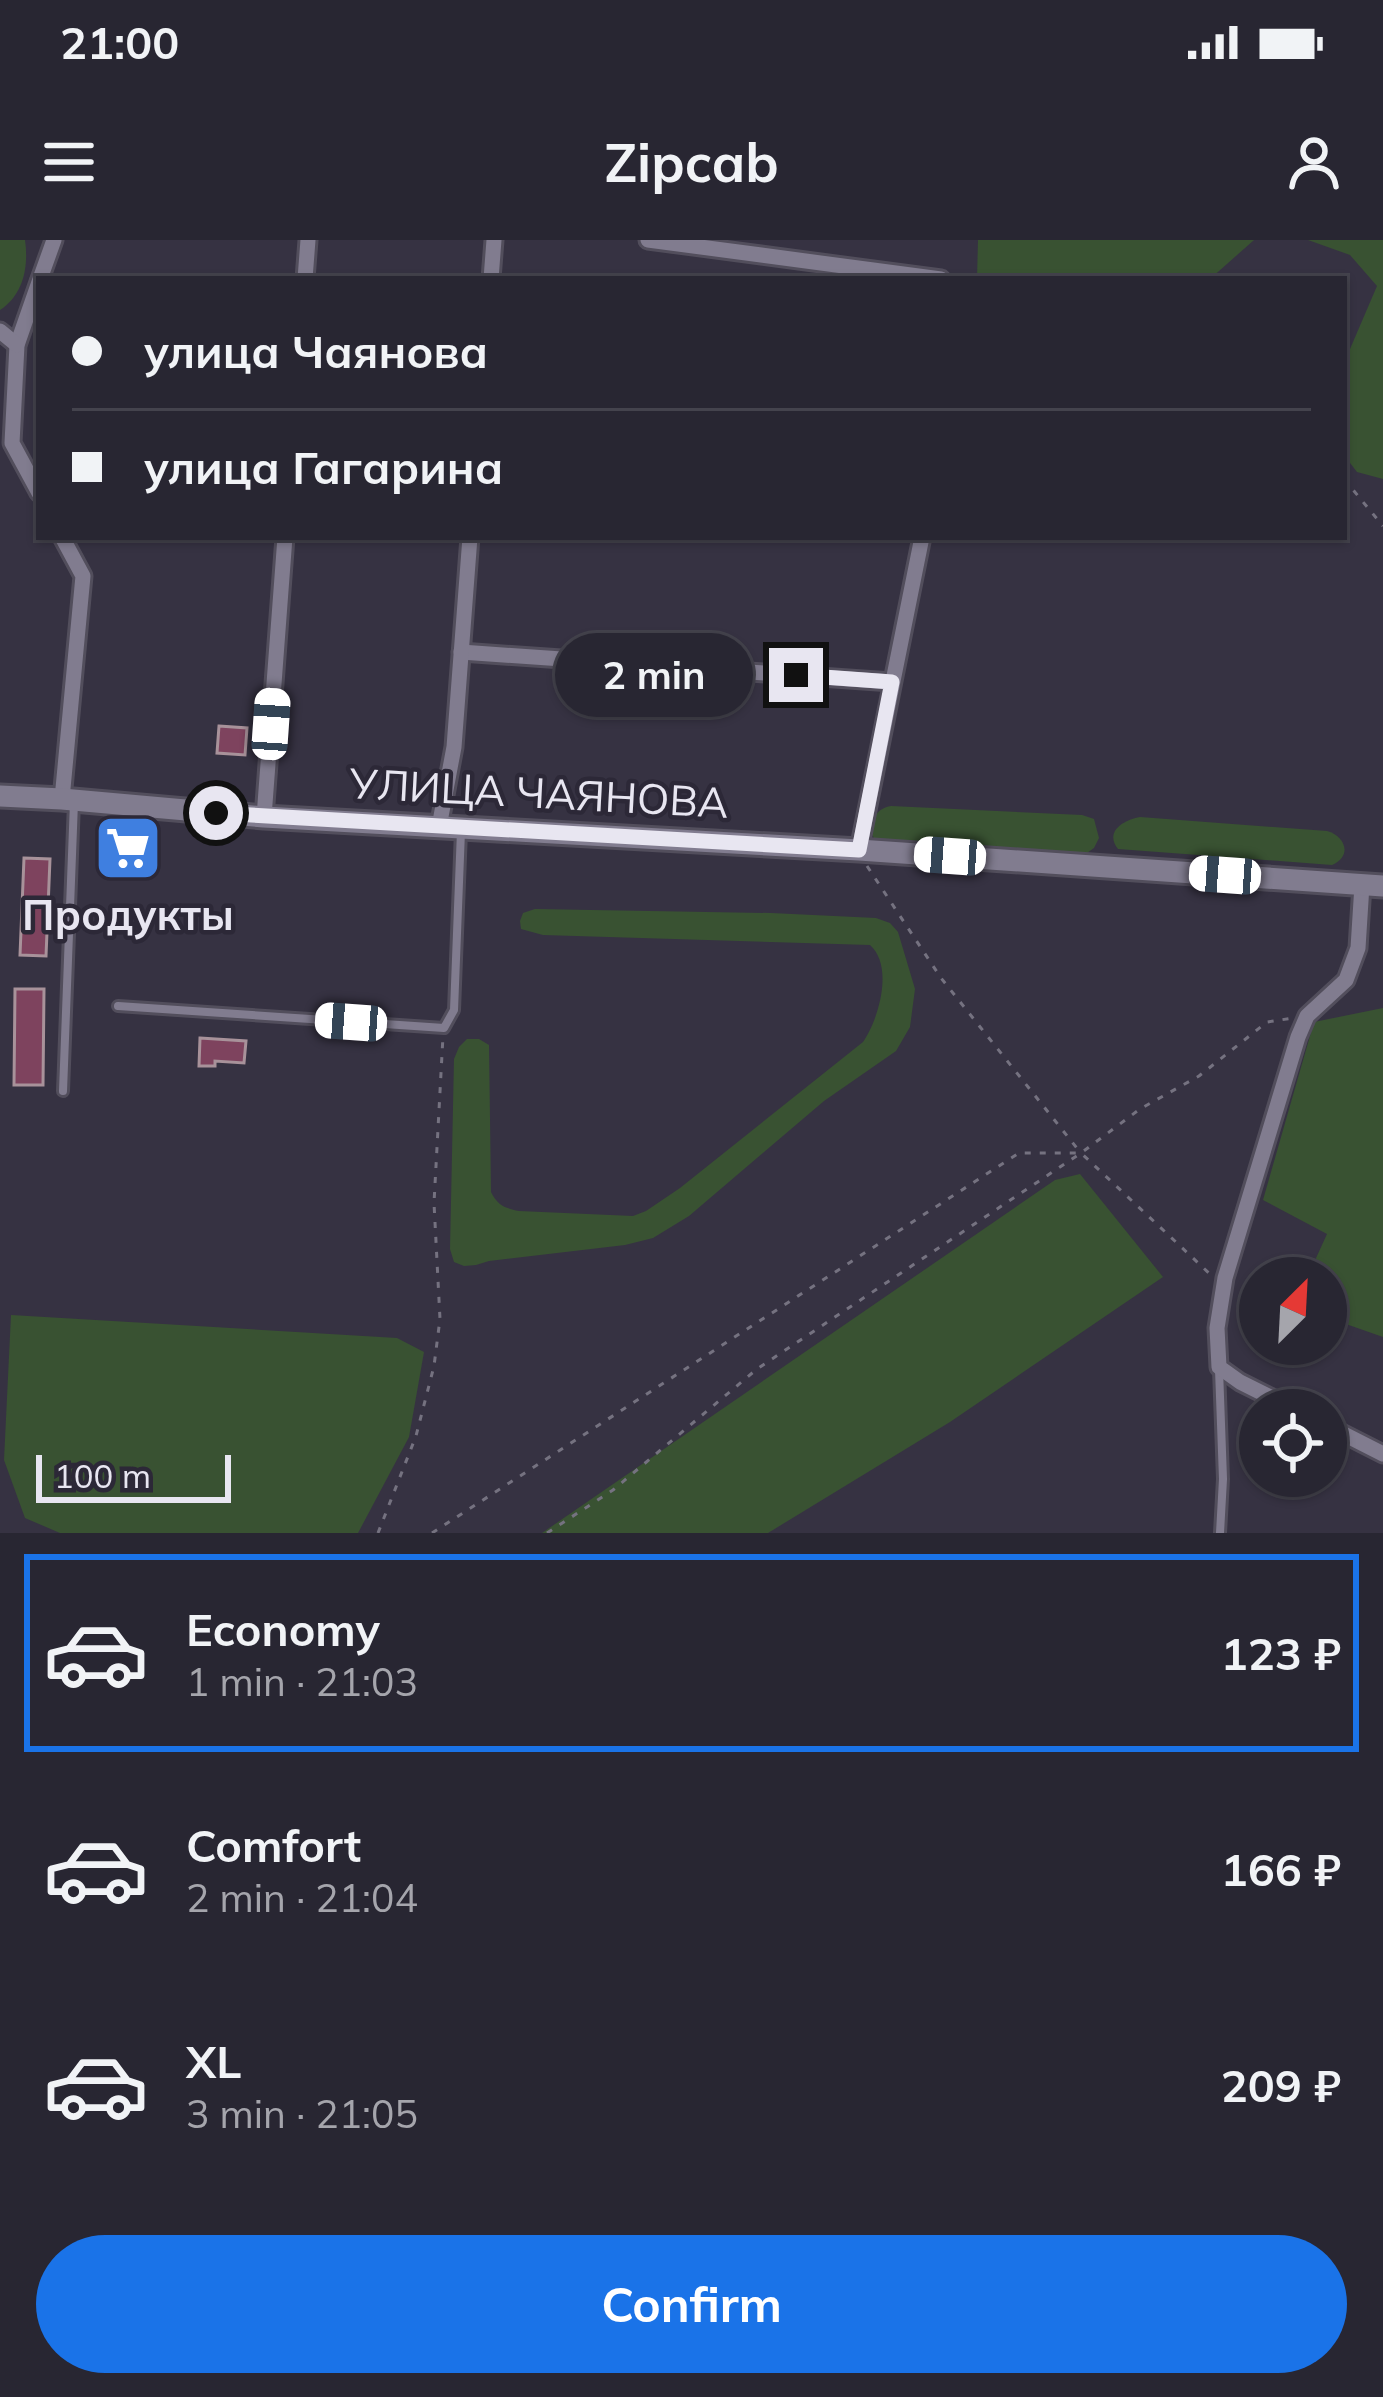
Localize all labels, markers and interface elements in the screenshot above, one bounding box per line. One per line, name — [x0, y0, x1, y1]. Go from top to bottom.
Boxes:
text: 21:00 — [60, 14, 179, 70]
text: Zipcab — [604, 128, 779, 196]
icon: menu — [36, 129, 102, 195]
icon: person — [1281, 129, 1347, 195]
text: улица Чаянова — [144, 323, 488, 379]
text: улица Гагарина — [144, 439, 503, 495]
callout: 2 min — [556, 633, 754, 717]
route end — [769, 648, 823, 702]
text: 2 min — [603, 650, 705, 699]
car — [251, 687, 291, 761]
street label: УЛИЦА ЧАЯНОВА — [347, 756, 730, 829]
route start — [189, 786, 243, 840]
supermarket icon: Продукты — [93, 813, 163, 883]
car — [913, 836, 987, 876]
car — [1188, 855, 1262, 895]
place label: Продукты — [22, 888, 234, 941]
car — [314, 1002, 388, 1042]
north arrow — [1239, 1257, 1347, 1365]
map controls — [1239, 1257, 1347, 1497]
button: locate — [1239, 1389, 1347, 1497]
scale bar — [36, 1449, 231, 1502]
text: 100 m — [54, 1455, 151, 1496]
icon: car — [42, 1599, 150, 1707]
text: Economy — [186, 1601, 380, 1657]
text: 123 ₽ — [1221, 1625, 1341, 1681]
text: 1 min · 21:03 — [186, 1657, 418, 1706]
icon: car — [42, 1815, 150, 1923]
text: Comfort — [186, 1817, 361, 1873]
text: 166 ₽ — [1221, 1841, 1341, 1897]
text: 2 min · 21:04 — [186, 1873, 418, 1922]
icon: car — [42, 2031, 150, 2139]
text: XL — [186, 2033, 241, 2089]
text: 209 ₽ — [1221, 2057, 1341, 2113]
text: 3 min · 21:05 — [186, 2089, 418, 2138]
button: Confirm — [36, 2235, 1347, 2373]

